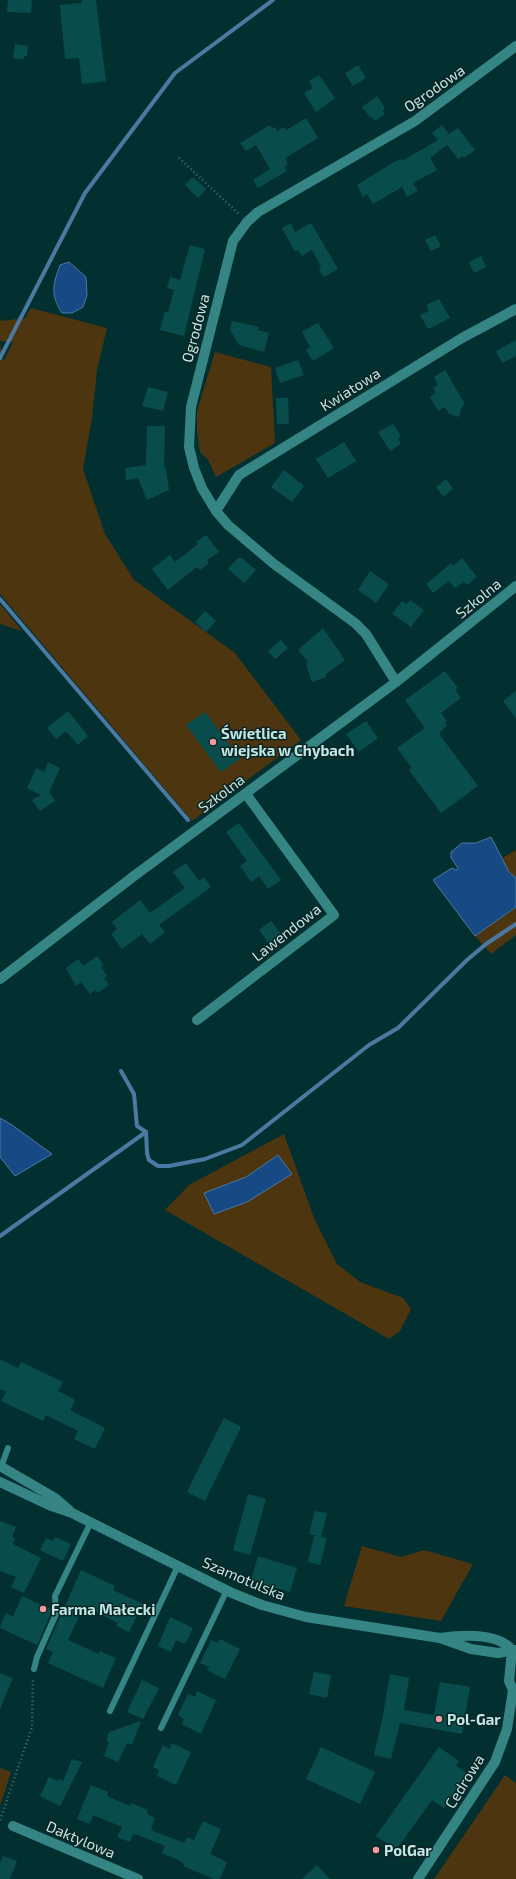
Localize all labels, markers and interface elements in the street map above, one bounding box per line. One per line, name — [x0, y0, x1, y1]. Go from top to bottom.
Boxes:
street label: Ogrodowa — [400, 60, 468, 116]
street label: Ogrodowa — [177, 292, 213, 364]
street label: Kwiatowa — [317, 363, 383, 415]
street label: Szkolna — [452, 574, 504, 622]
place label: Świetlica wiejska w Chybach — [221, 724, 355, 760]
marker: Świetlica wiejska w Chybach — [208, 737, 218, 747]
street label: Szkolna — [194, 770, 248, 816]
street label: Lawendowa — [248, 899, 324, 965]
street label: Szamotulska — [200, 1552, 288, 1604]
place label: Farma Małecki — [51, 1600, 155, 1618]
marker: Farma Małecki — [38, 1604, 48, 1614]
place label: Pol-Gar — [447, 1710, 501, 1728]
marker: Pol-Gar — [434, 1714, 444, 1724]
street label: Cedrowa — [440, 1751, 488, 1811]
street label: Daktylowa — [44, 1816, 118, 1862]
place label: PolGar — [384, 1841, 432, 1859]
marker: PolGar — [371, 1845, 381, 1855]

